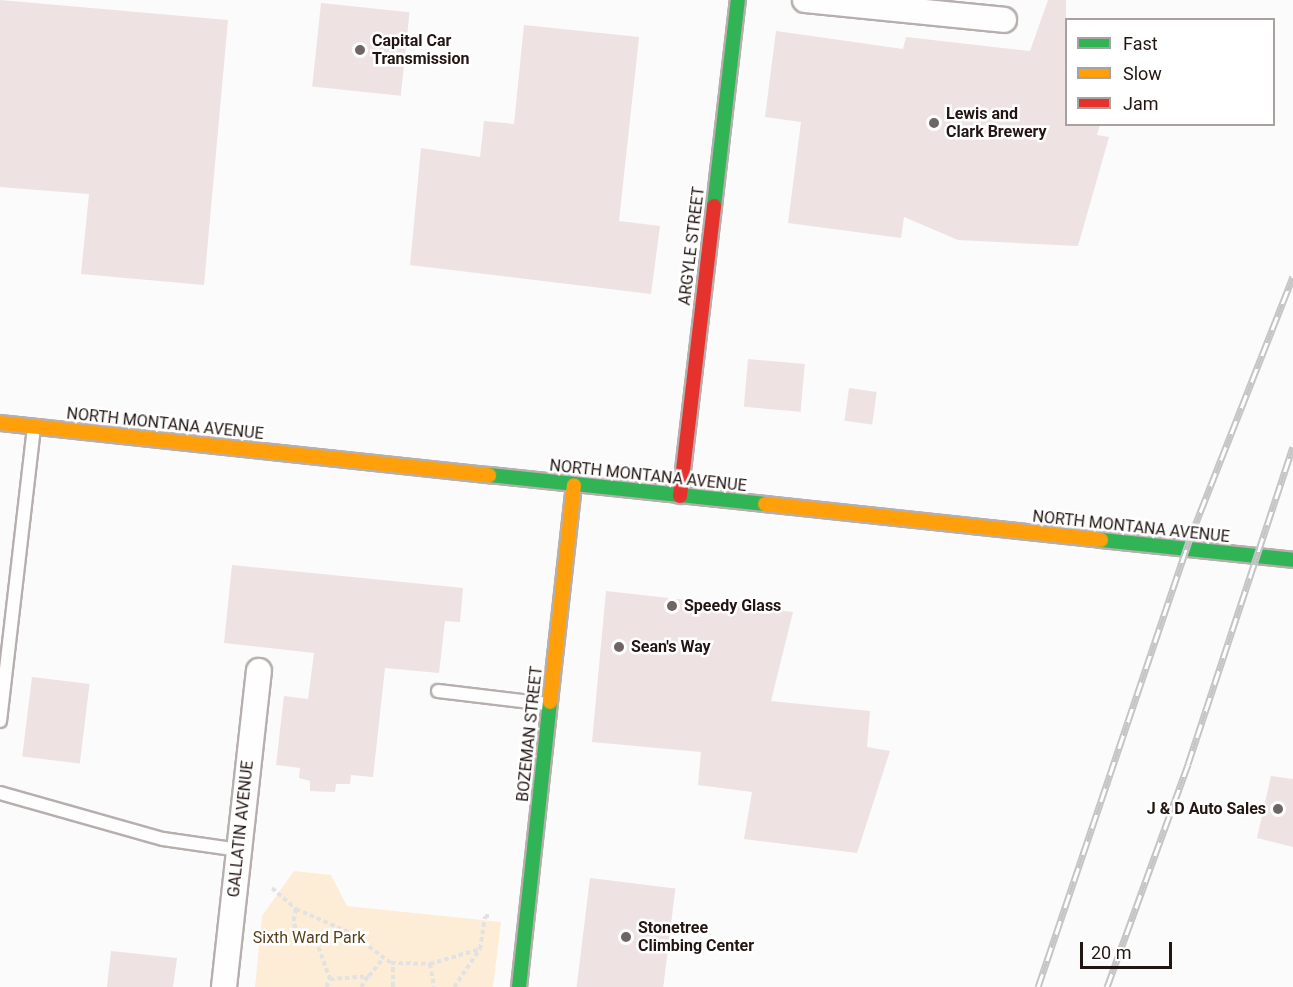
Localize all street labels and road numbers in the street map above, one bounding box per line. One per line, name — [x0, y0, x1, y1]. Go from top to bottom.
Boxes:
street label: ARGYLE STREET — [675, 186, 709, 306]
street label: NORTH MONTANA AVENUE — [66, 404, 264, 444]
street label: NORTH MONTANA AVENUE — [549, 456, 747, 496]
street label: NORTH MONTANA AVENUE — [1032, 507, 1230, 547]
street label: BOZEMAN STREET — [513, 665, 547, 803]
street label: GALLATIN AVENUE — [224, 760, 258, 898]

